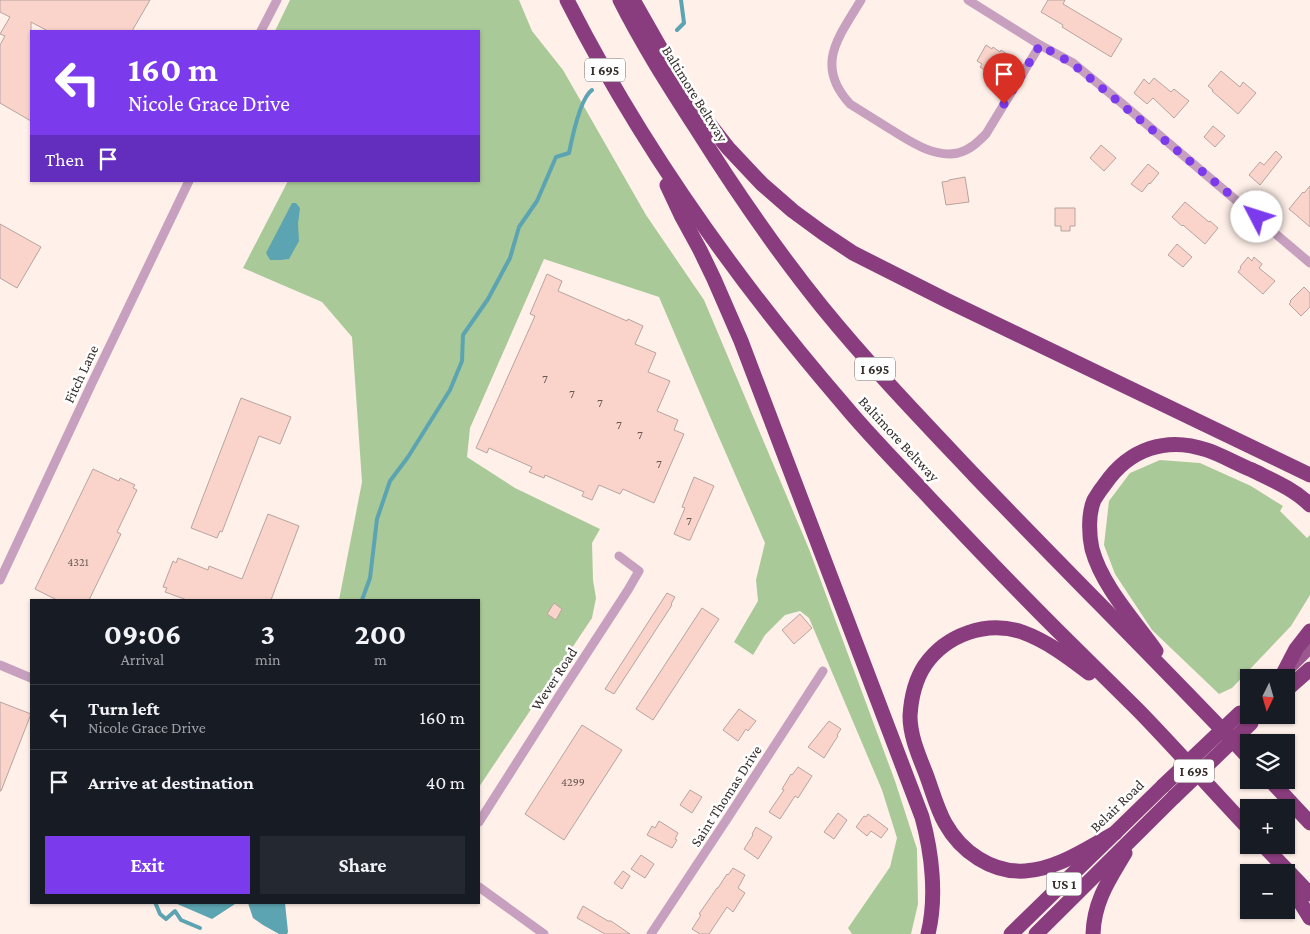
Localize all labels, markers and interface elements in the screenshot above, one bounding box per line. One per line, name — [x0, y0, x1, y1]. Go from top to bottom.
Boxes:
street label: Baltimore Beltway — [658, 43, 731, 146]
icon: left — [45, 50, 110, 115]
text: 160 m — [128, 50, 218, 89]
pin — [983, 53, 1025, 104]
road number: I 695 — [585, 58, 625, 82]
icon: arrive — [990, 60, 1018, 88]
text: Nicole Grace Drive — [128, 91, 290, 116]
icon: arrive — [94, 145, 122, 173]
text: Then — [45, 149, 84, 170]
position arrow — [1230, 190, 1282, 242]
street label: Fitch Lane — [61, 342, 102, 406]
road number: I 695 — [855, 358, 895, 380]
house number: 7 — [542, 372, 548, 386]
house number: 7 — [569, 387, 575, 401]
street label: Baltimore Beltway — [855, 393, 942, 485]
house number: 7 — [597, 396, 603, 410]
house number: 7 — [616, 418, 622, 432]
house number: 7 — [637, 428, 643, 442]
house number: 7 — [656, 457, 662, 471]
house number: 7 — [686, 514, 692, 528]
house number: 4321 — [67, 555, 89, 569]
text: 09:06 — [104, 617, 181, 650]
text: 3 — [261, 617, 275, 650]
text: 200 — [354, 617, 406, 650]
street label: Wever Road — [528, 645, 580, 713]
text: Arrival — [121, 651, 164, 668]
text: min — [255, 651, 281, 668]
text: m — [374, 651, 387, 668]
north arrow — [1240, 669, 1295, 724]
map controls — [1240, 669, 1295, 919]
text: Turn left — [88, 698, 160, 719]
icon: left — [45, 703, 73, 731]
text: 160 m — [419, 707, 465, 728]
text: Nicole Grace Drive — [88, 719, 206, 736]
button: layers — [1240, 734, 1295, 789]
street label: Saint Thomas Drive — [687, 742, 765, 850]
road number: I 695 — [1174, 759, 1214, 782]
icon: arrive — [45, 768, 73, 796]
text: Arrive at destination — [88, 772, 254, 793]
text: 40 m — [426, 772, 465, 793]
house number: 4299 — [561, 775, 585, 789]
street label: Belair Road — [1087, 777, 1147, 835]
button: + — [1240, 799, 1295, 854]
button: Exit — [45, 836, 250, 894]
button: Share — [260, 836, 465, 894]
button: − — [1240, 864, 1295, 919]
road number: US 1 — [1046, 872, 1082, 896]

